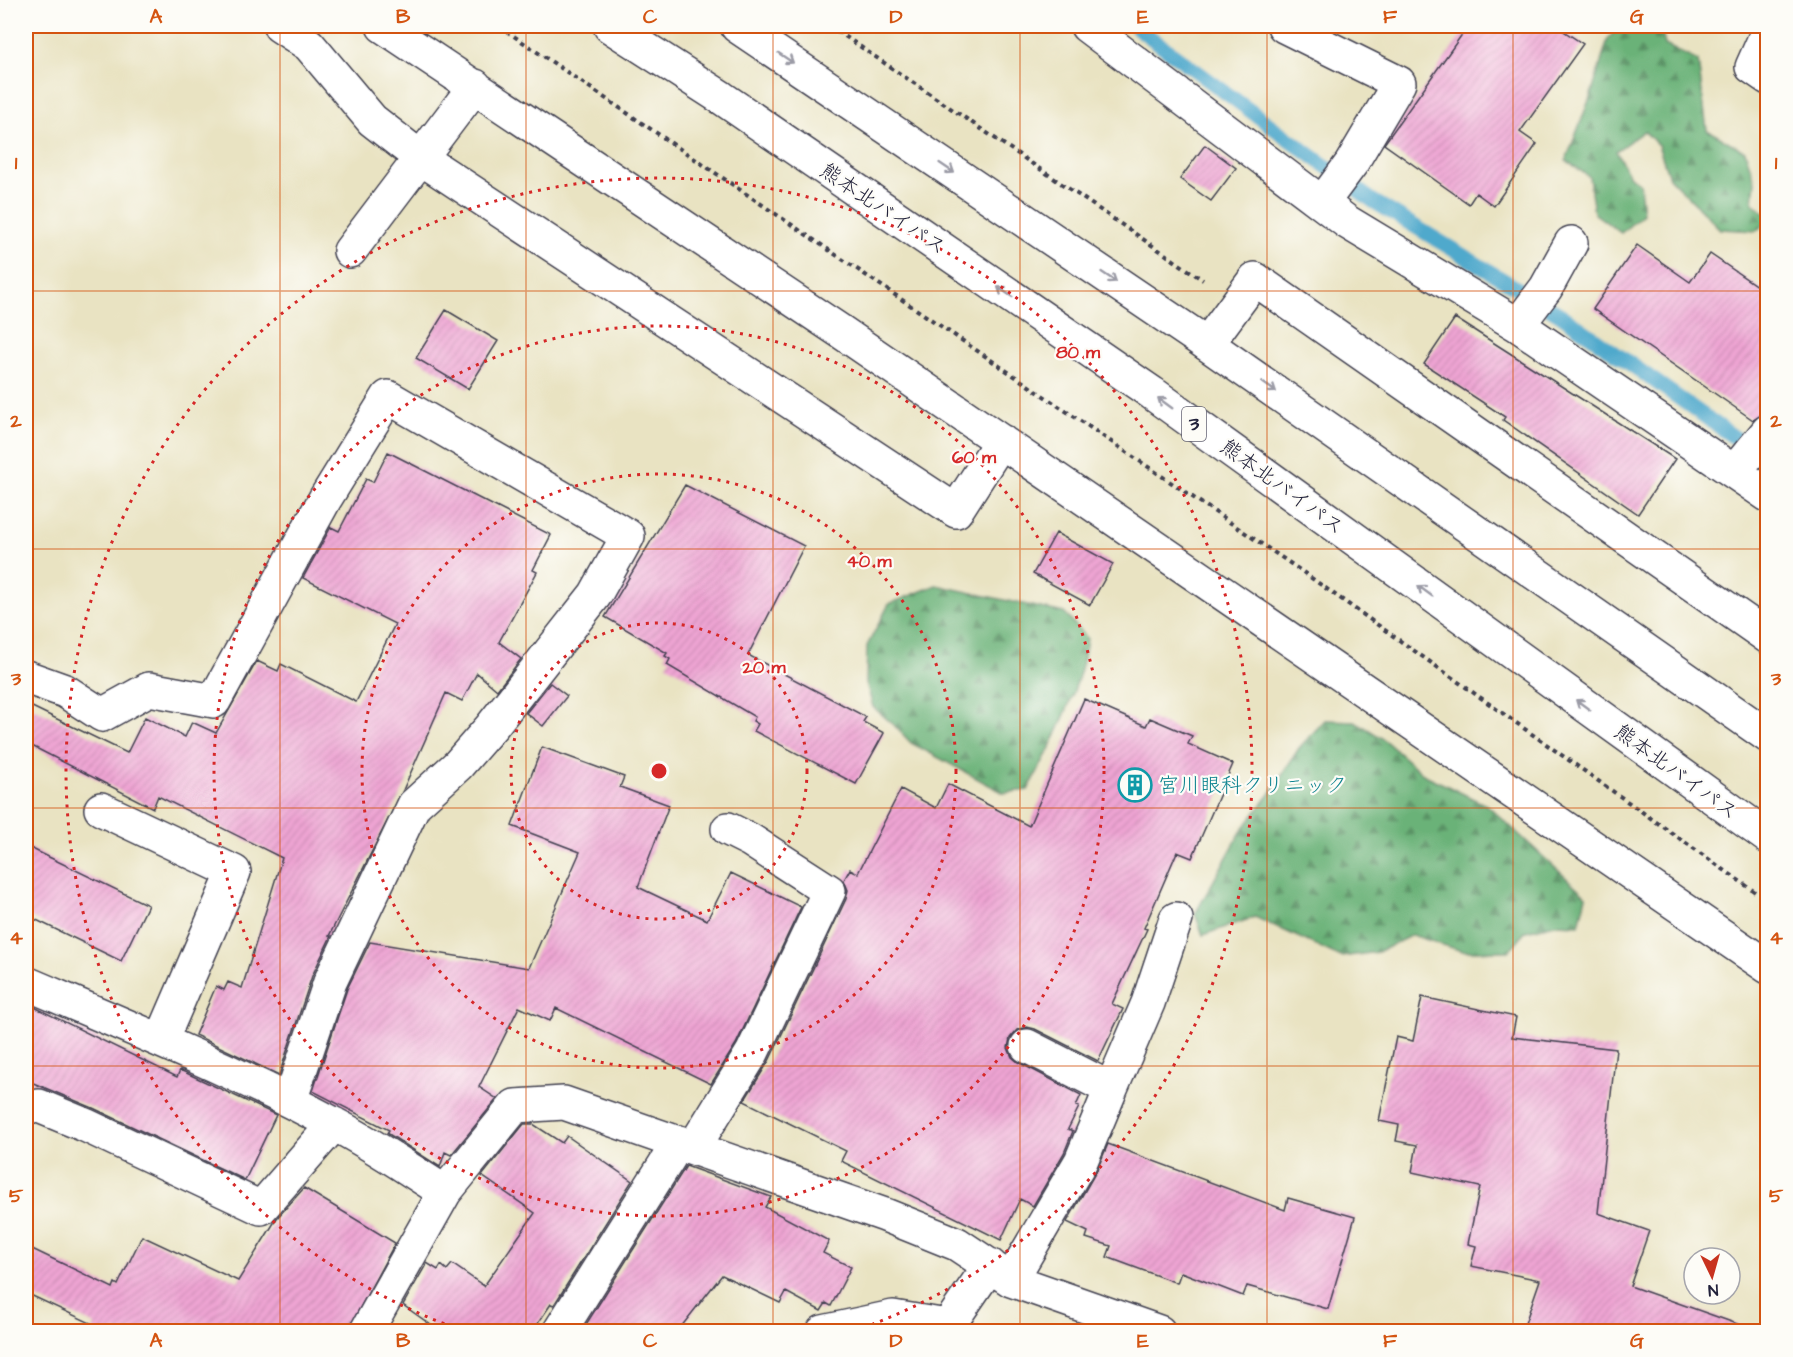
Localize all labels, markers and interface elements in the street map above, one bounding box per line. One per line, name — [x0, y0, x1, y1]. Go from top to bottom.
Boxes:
text: A — [150, 3, 163, 31]
text: B — [396, 3, 411, 31]
text: C — [643, 3, 658, 31]
text: D — [890, 3, 903, 31]
text: E — [1137, 3, 1149, 31]
text: F — [1383, 3, 1398, 31]
text: G — [1630, 3, 1644, 31]
one-way arrow — [777, 52, 793, 64]
text: 1 — [15, 149, 18, 177]
text: 1 — [1775, 149, 1778, 177]
street label: 熊本北バイパス — [814, 156, 952, 262]
one-way arrow — [938, 162, 955, 174]
one-way arrow — [1100, 271, 1116, 283]
one-way arrow — [997, 286, 1013, 298]
text: 80 m — [1056, 340, 1101, 365]
one-way arrow — [1261, 381, 1277, 393]
one-way arrow — [1158, 396, 1174, 409]
text: 2 — [9, 407, 22, 435]
road number: 3 — [1182, 407, 1206, 441]
text: 2 — [1769, 407, 1782, 435]
street label: 熊本北バイパス — [1214, 432, 1350, 542]
text: 60 m — [952, 445, 997, 470]
text: 40 m — [847, 549, 892, 574]
one-way arrow — [1418, 585, 1434, 597]
text: 20 m — [742, 655, 786, 680]
text: 3 — [10, 665, 22, 693]
text: 3 — [1770, 665, 1782, 693]
one-way arrow — [1576, 699, 1592, 712]
street label: 熊本北バイパス — [1608, 717, 1744, 827]
centre of rings — [649, 761, 669, 781]
building icon: 宮川眼科クリニック — [1117, 767, 1153, 803]
place label: 宮川眼科クリニック — [1158, 771, 1347, 800]
text: 4 — [9, 924, 23, 952]
text: 4 — [1769, 924, 1783, 952]
text: 5 — [9, 1182, 24, 1210]
text: 5 — [1769, 1182, 1784, 1210]
north arrow — [1682, 1246, 1742, 1306]
text: N — [1707, 1279, 1719, 1301]
text: A — [150, 1327, 163, 1355]
text: B — [396, 1327, 411, 1355]
text: C — [643, 1327, 658, 1355]
text: D — [890, 1327, 903, 1355]
text: E — [1137, 1327, 1149, 1355]
text: F — [1383, 1327, 1398, 1355]
text: G — [1630, 1327, 1644, 1355]

